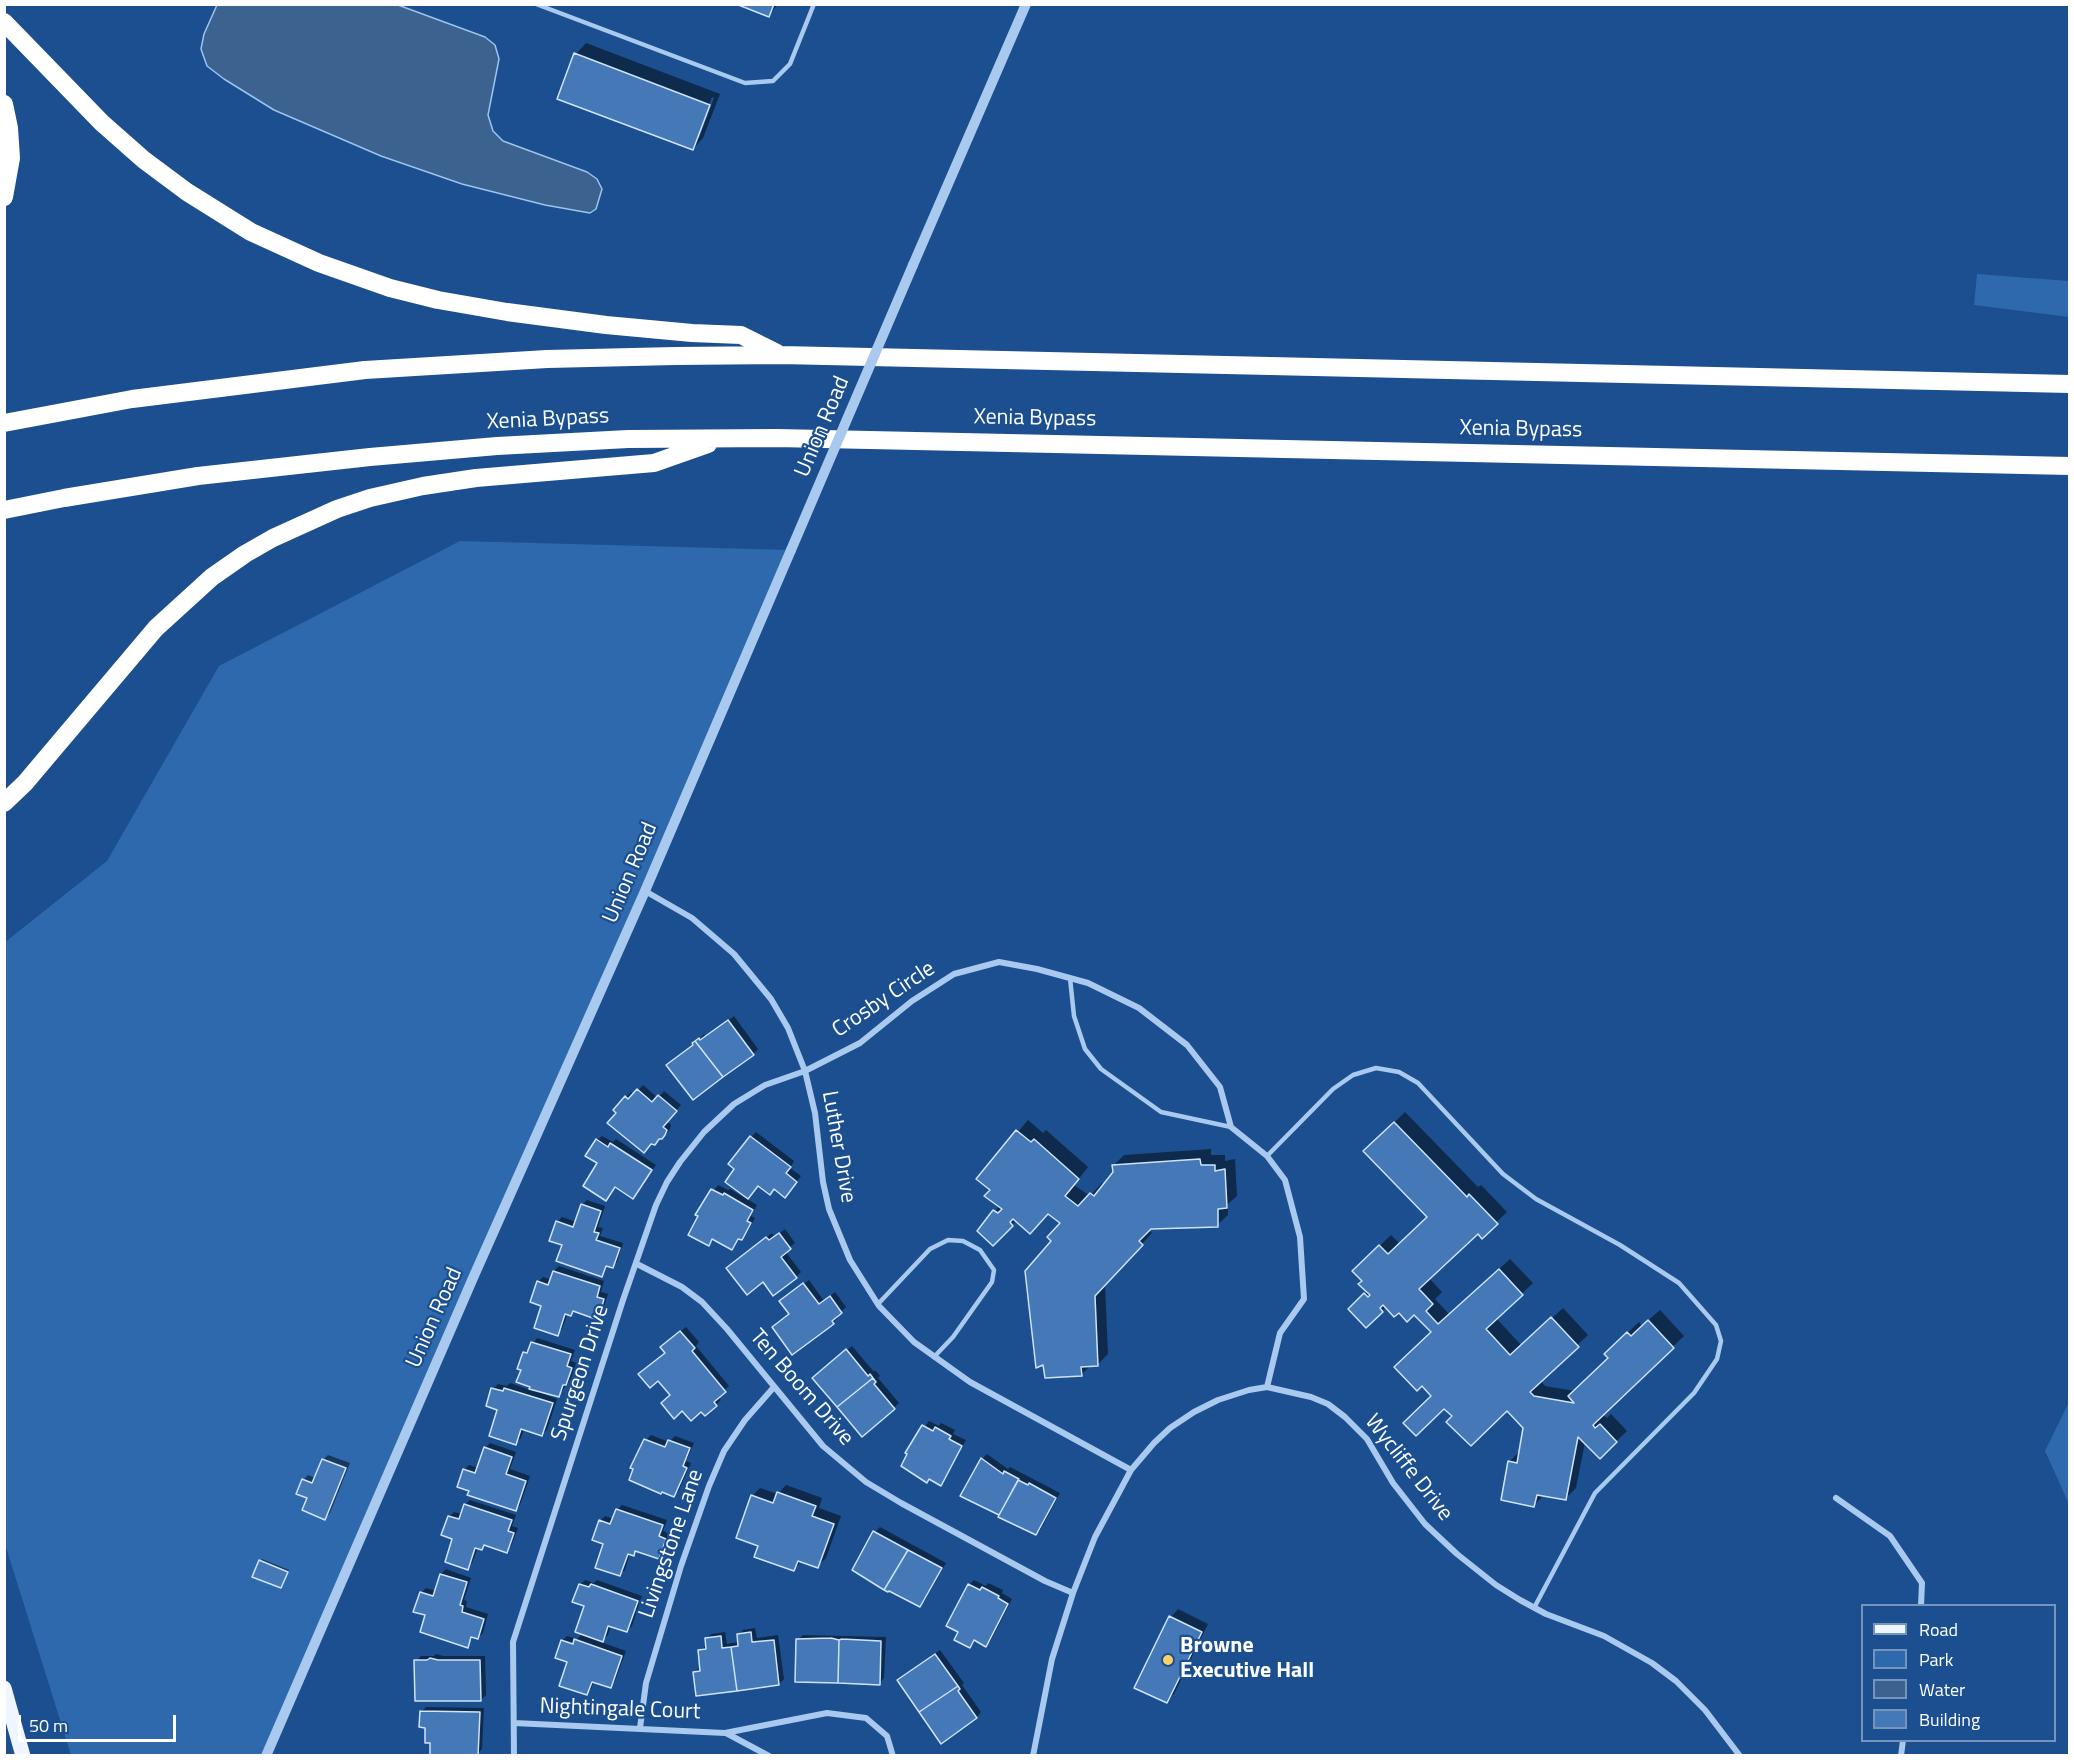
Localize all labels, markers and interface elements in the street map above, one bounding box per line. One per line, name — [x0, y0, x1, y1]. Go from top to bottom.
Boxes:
street label: Union Road — [790, 373, 856, 481]
street label: Xenia Bypass — [486, 404, 610, 436]
street label: Xenia Bypass — [973, 405, 1097, 433]
street label: Xenia Bypass — [1459, 416, 1583, 444]
street label: Union Road — [598, 819, 664, 927]
street label: Crosby Circle — [828, 956, 940, 1044]
street label: Luther Drive — [815, 1089, 861, 1205]
street label: Union Road — [401, 1264, 469, 1372]
street label: Spurgeon Drive — [547, 1302, 615, 1444]
street label: Ten Boom Drive — [743, 1324, 859, 1452]
street label: Wycliffe Drive — [1358, 1410, 1458, 1526]
street label: Livingstone Lane — [634, 1466, 710, 1622]
legend — [1861, 1604, 2056, 1742]
text: Road — [1919, 1616, 1958, 1643]
place label: Browne Executive Hall — [1180, 1634, 1314, 1686]
text: Park — [1919, 1646, 1953, 1673]
marker: Browne Executive Hall — [1161, 1653, 1175, 1667]
text: Water — [1919, 1676, 1965, 1703]
street label: Nightingale Court — [539, 1694, 701, 1726]
scale bar — [21, 1703, 178, 1741]
text: Building — [1919, 1706, 1980, 1733]
text: 50 m — [29, 1712, 68, 1739]

